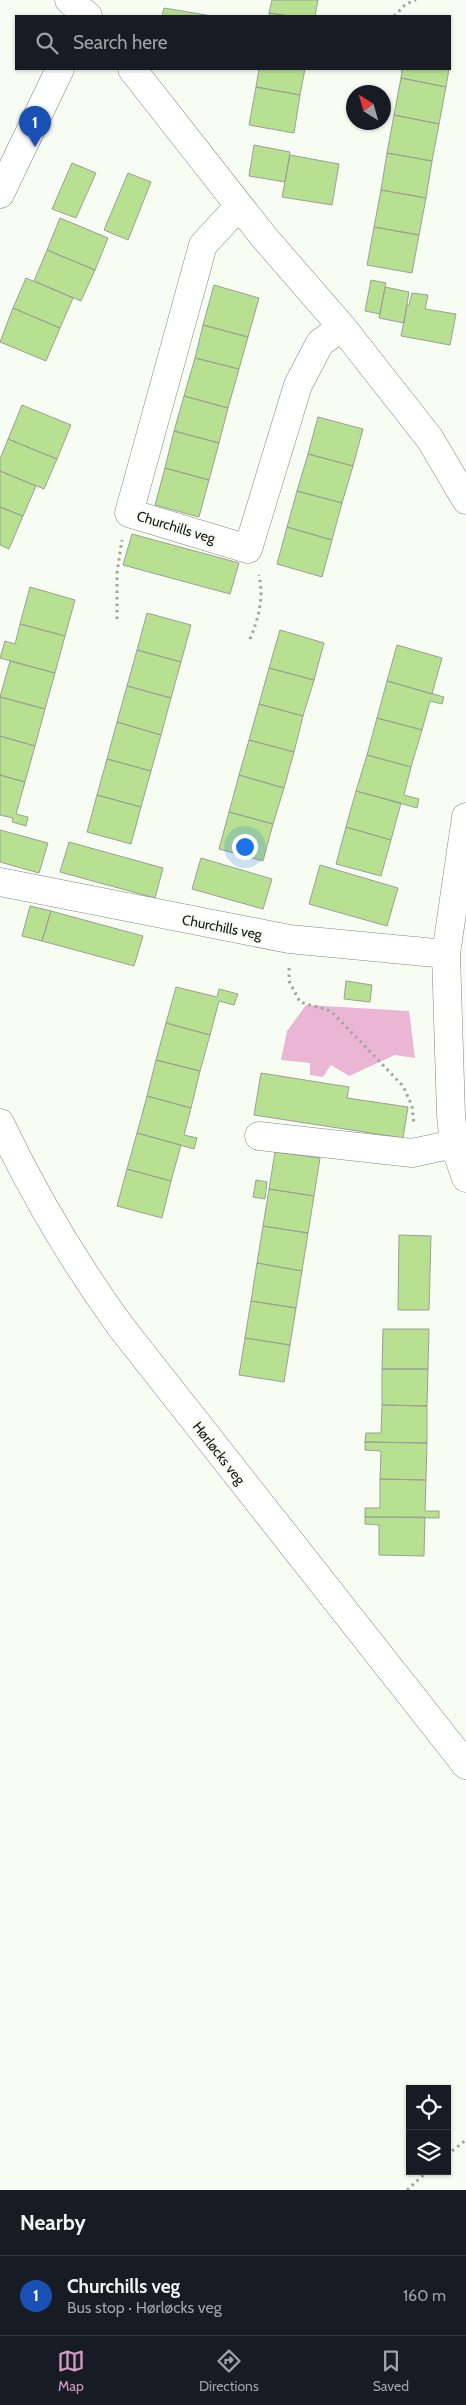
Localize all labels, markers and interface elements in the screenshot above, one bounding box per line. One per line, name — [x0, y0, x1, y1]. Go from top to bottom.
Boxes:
search box — [15, 15, 451, 70]
icon: search — [33, 29, 61, 57]
text: Search here — [73, 31, 167, 54]
north arrow — [346, 85, 391, 130]
pin: 1 — [19, 106, 51, 147]
street label: Churchills veg — [135, 507, 218, 548]
your location — [232, 834, 258, 860]
street label: Churchills veg — [180, 910, 265, 944]
street label: Hørløcks veg — [189, 1418, 250, 1489]
map controls — [406, 2085, 451, 2175]
button: locate — [406, 2085, 451, 2130]
button: layers — [406, 2130, 451, 2175]
text: Nearby — [20, 2210, 86, 2235]
text: Churchills veg — [67, 2275, 180, 2298]
text: 1 — [33, 2286, 39, 2305]
text: 160 m — [403, 2286, 446, 2305]
text: Bus stop · Hørløcks veg — [67, 2298, 222, 2317]
tab: Map — [57, 2347, 85, 2395]
tab: Directions — [199, 2347, 259, 2395]
tab: Saved — [373, 2347, 409, 2395]

